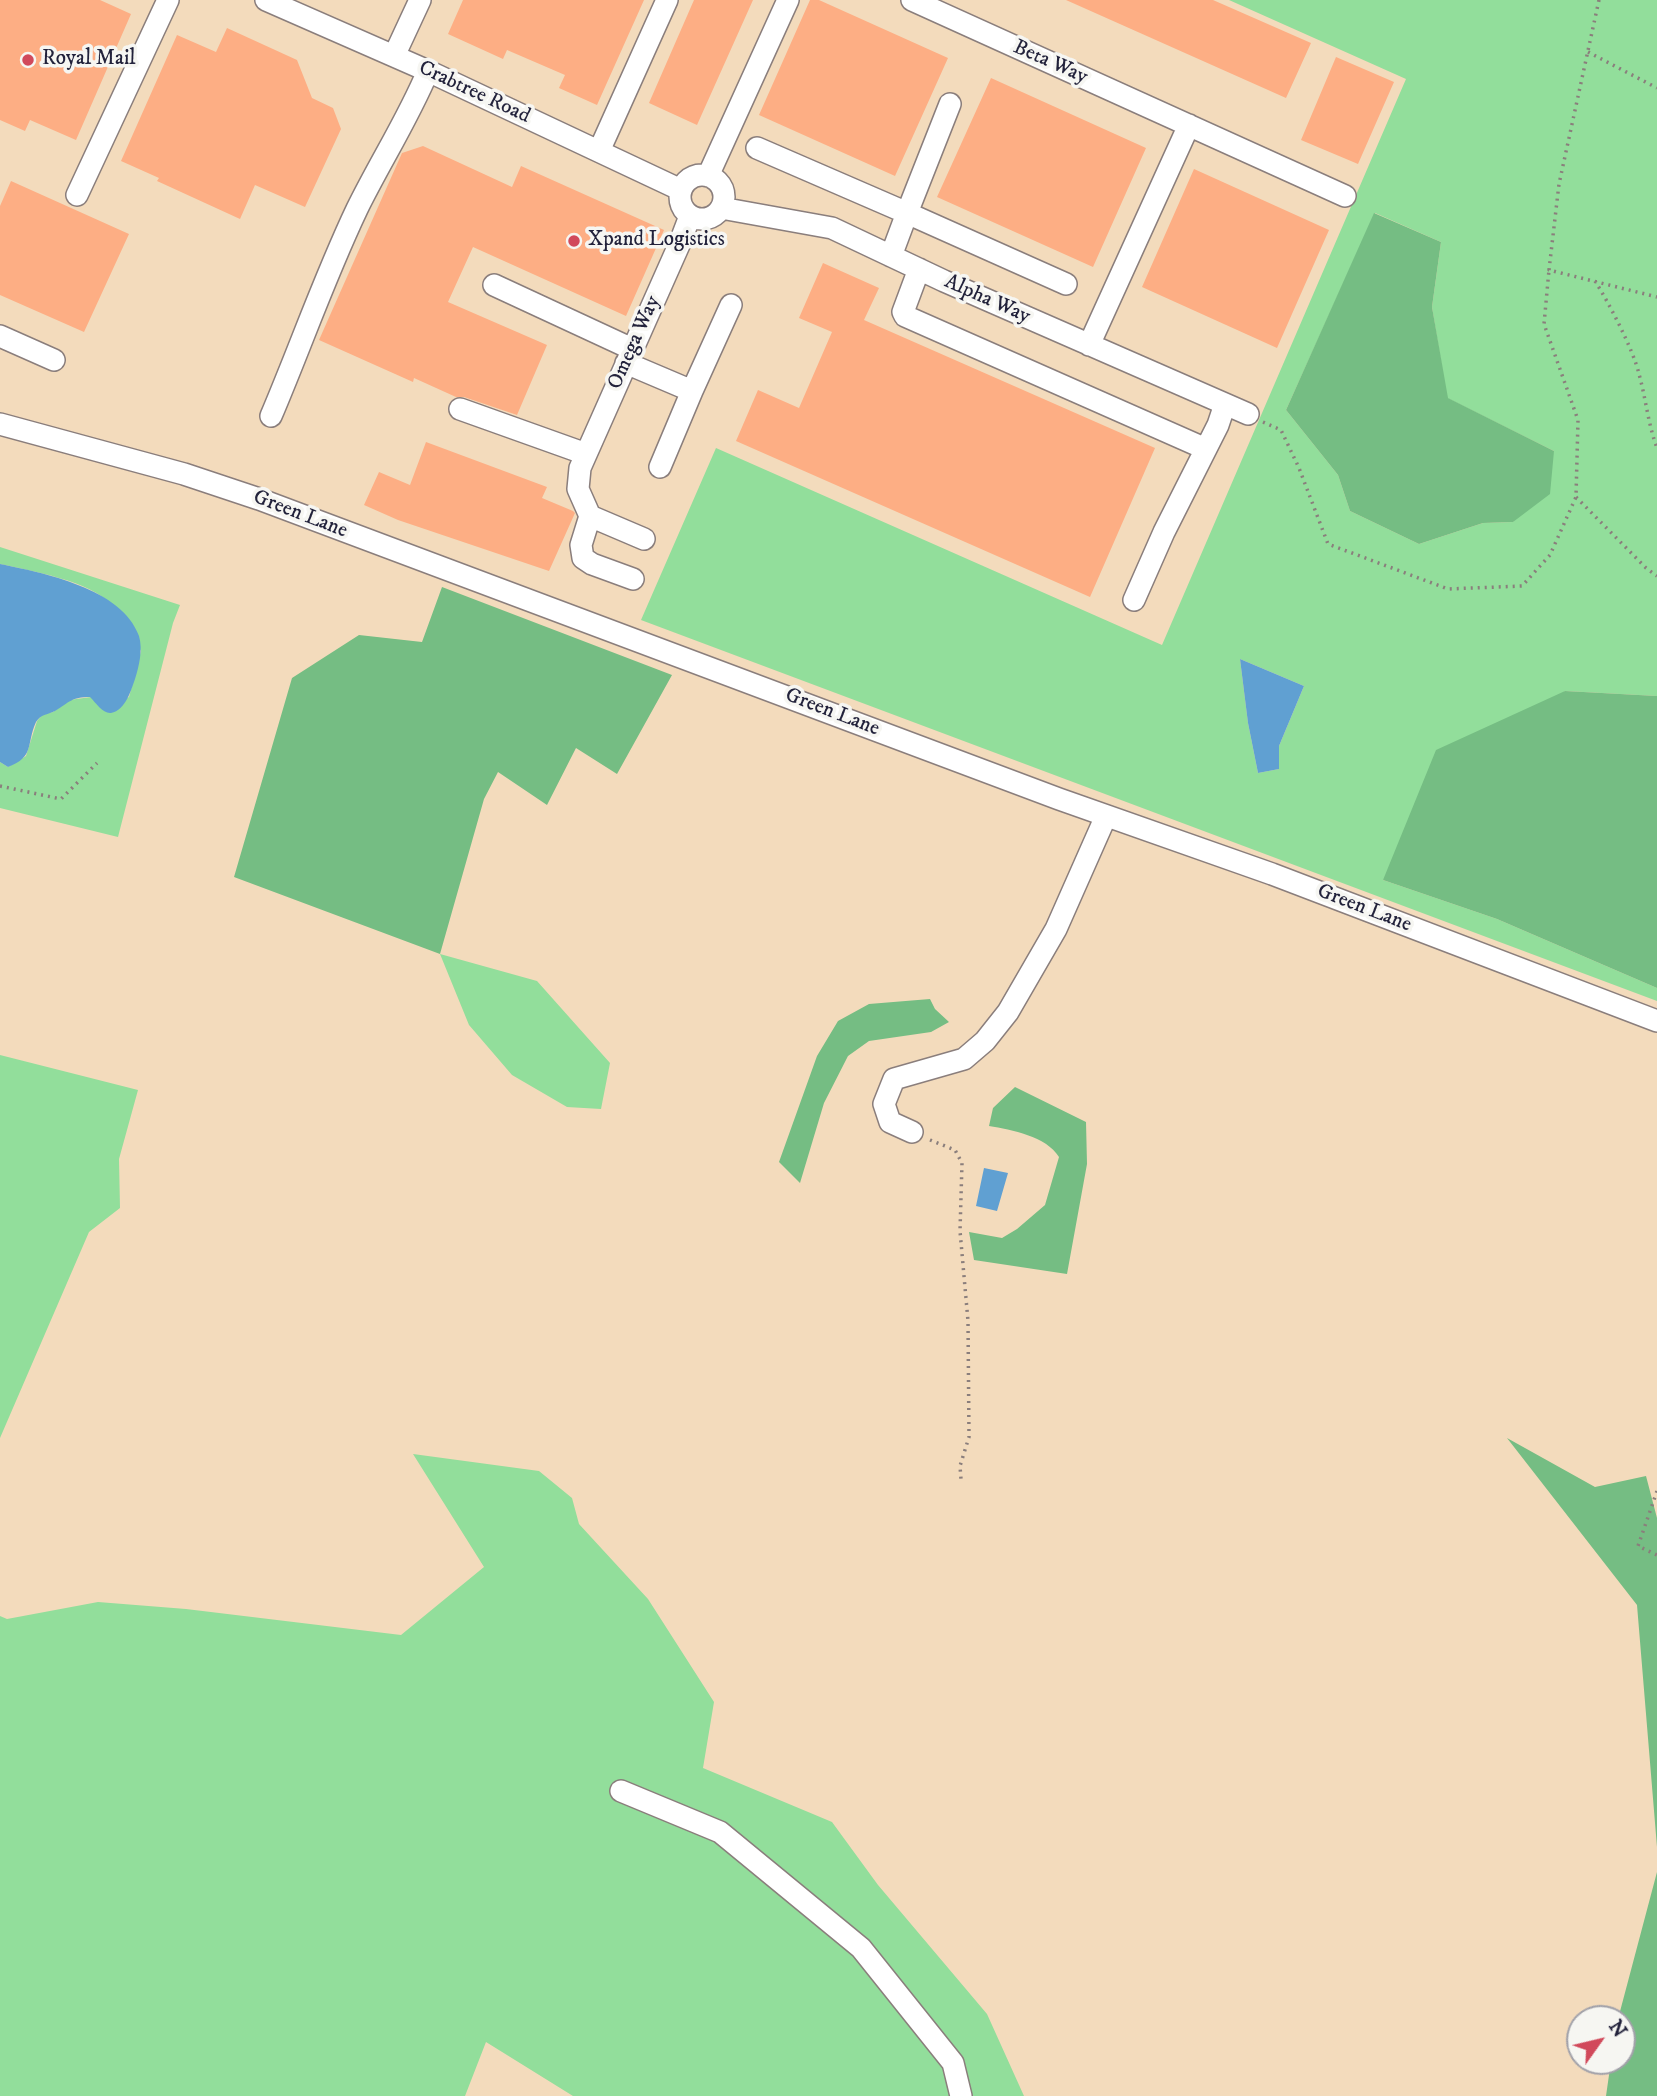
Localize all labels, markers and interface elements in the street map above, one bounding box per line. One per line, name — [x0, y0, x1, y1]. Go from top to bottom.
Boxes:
street label: Beta Way — [1009, 35, 1091, 91]
place label: Royal Mail — [42, 47, 136, 73]
marker: Royal Mail — [20, 52, 36, 68]
street label: Crabtree Road — [414, 56, 534, 130]
place label: Xpand Logistics — [588, 228, 725, 254]
marker: Xpand Logistics — [566, 233, 582, 249]
street label: Alpha Way — [940, 270, 1034, 330]
street label: Omega Way — [603, 292, 667, 394]
street label: Green Lane — [249, 485, 351, 545]
street label: Green Lane — [781, 683, 883, 743]
street label: Green Lane — [1313, 879, 1415, 939]
north arrow — [1566, 2005, 1636, 2075]
text: N — [1603, 2016, 1631, 2042]

